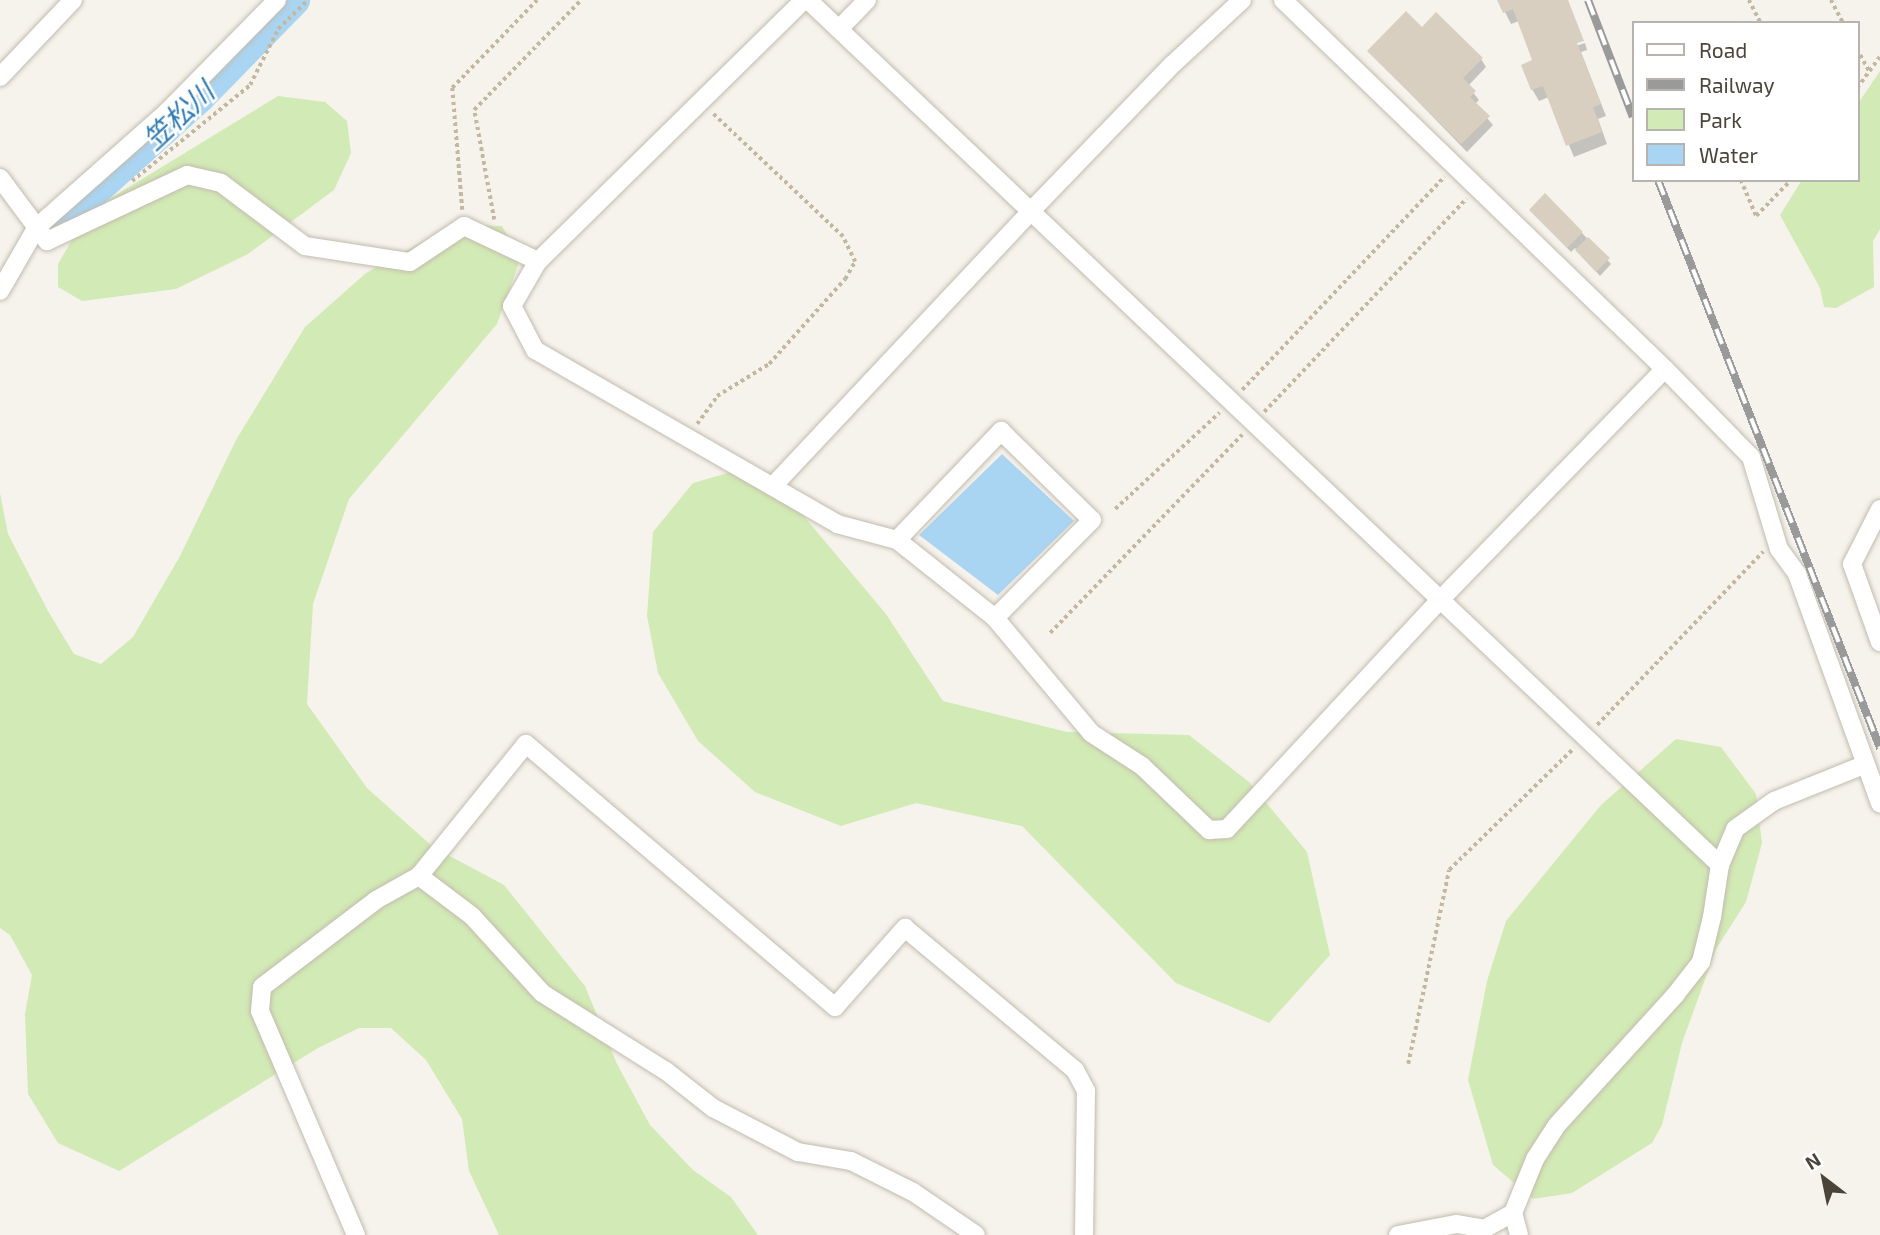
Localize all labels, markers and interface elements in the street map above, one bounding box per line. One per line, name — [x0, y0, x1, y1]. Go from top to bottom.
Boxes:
legend — [1632, 21, 1859, 182]
text: Road — [1699, 37, 1747, 62]
text: Railway — [1699, 72, 1775, 97]
water label: 笠松川 — [136, 74, 220, 156]
text: Park — [1699, 107, 1742, 132]
text: Water — [1699, 142, 1758, 167]
north arrow — [1789, 1144, 1859, 1214]
text: N — [1801, 1147, 1825, 1174]

